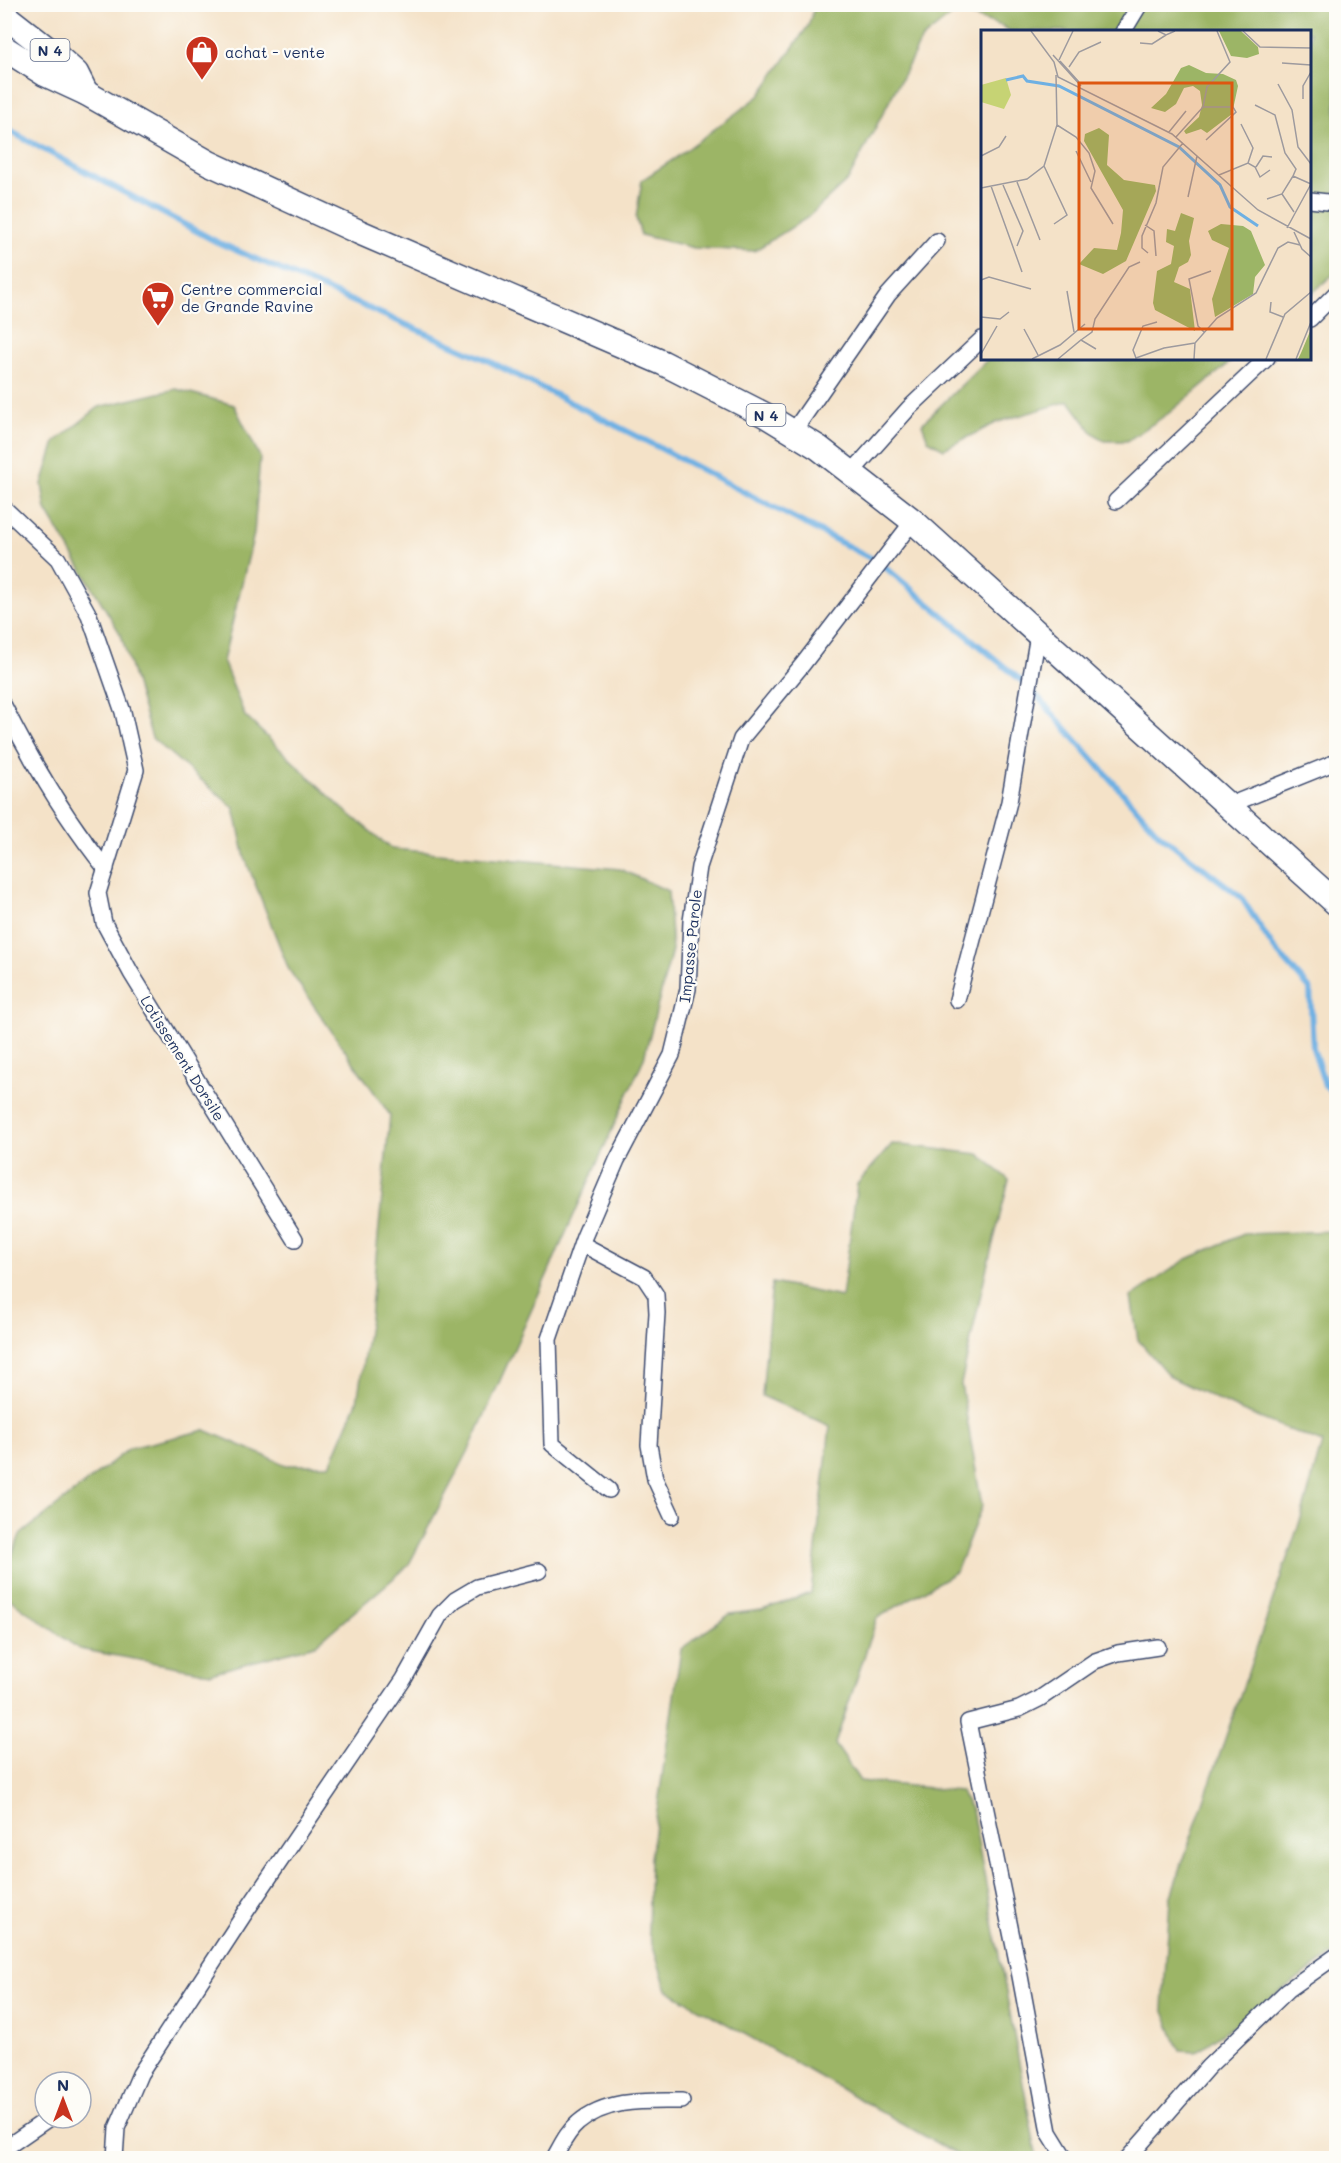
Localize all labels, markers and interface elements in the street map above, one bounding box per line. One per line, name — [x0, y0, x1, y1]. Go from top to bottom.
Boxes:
inset map — [981, 30, 1311, 360]
shop icon: achat - vente — [184, 34, 220, 81]
road number: N 4 — [31, 39, 70, 61]
place label: achat - vente — [225, 42, 325, 62]
place label: Centre commercial de Grande Ravine — [181, 279, 322, 316]
supermarket icon: Centre commercial de Grande Ravine — [140, 280, 176, 327]
road number: N 4 — [746, 404, 786, 426]
street label: Impasse Parole — [674, 888, 706, 1004]
street label: Lotissement Dorsile — [136, 991, 230, 1125]
north arrow — [33, 2070, 93, 2130]
text: N — [57, 2074, 69, 2095]

